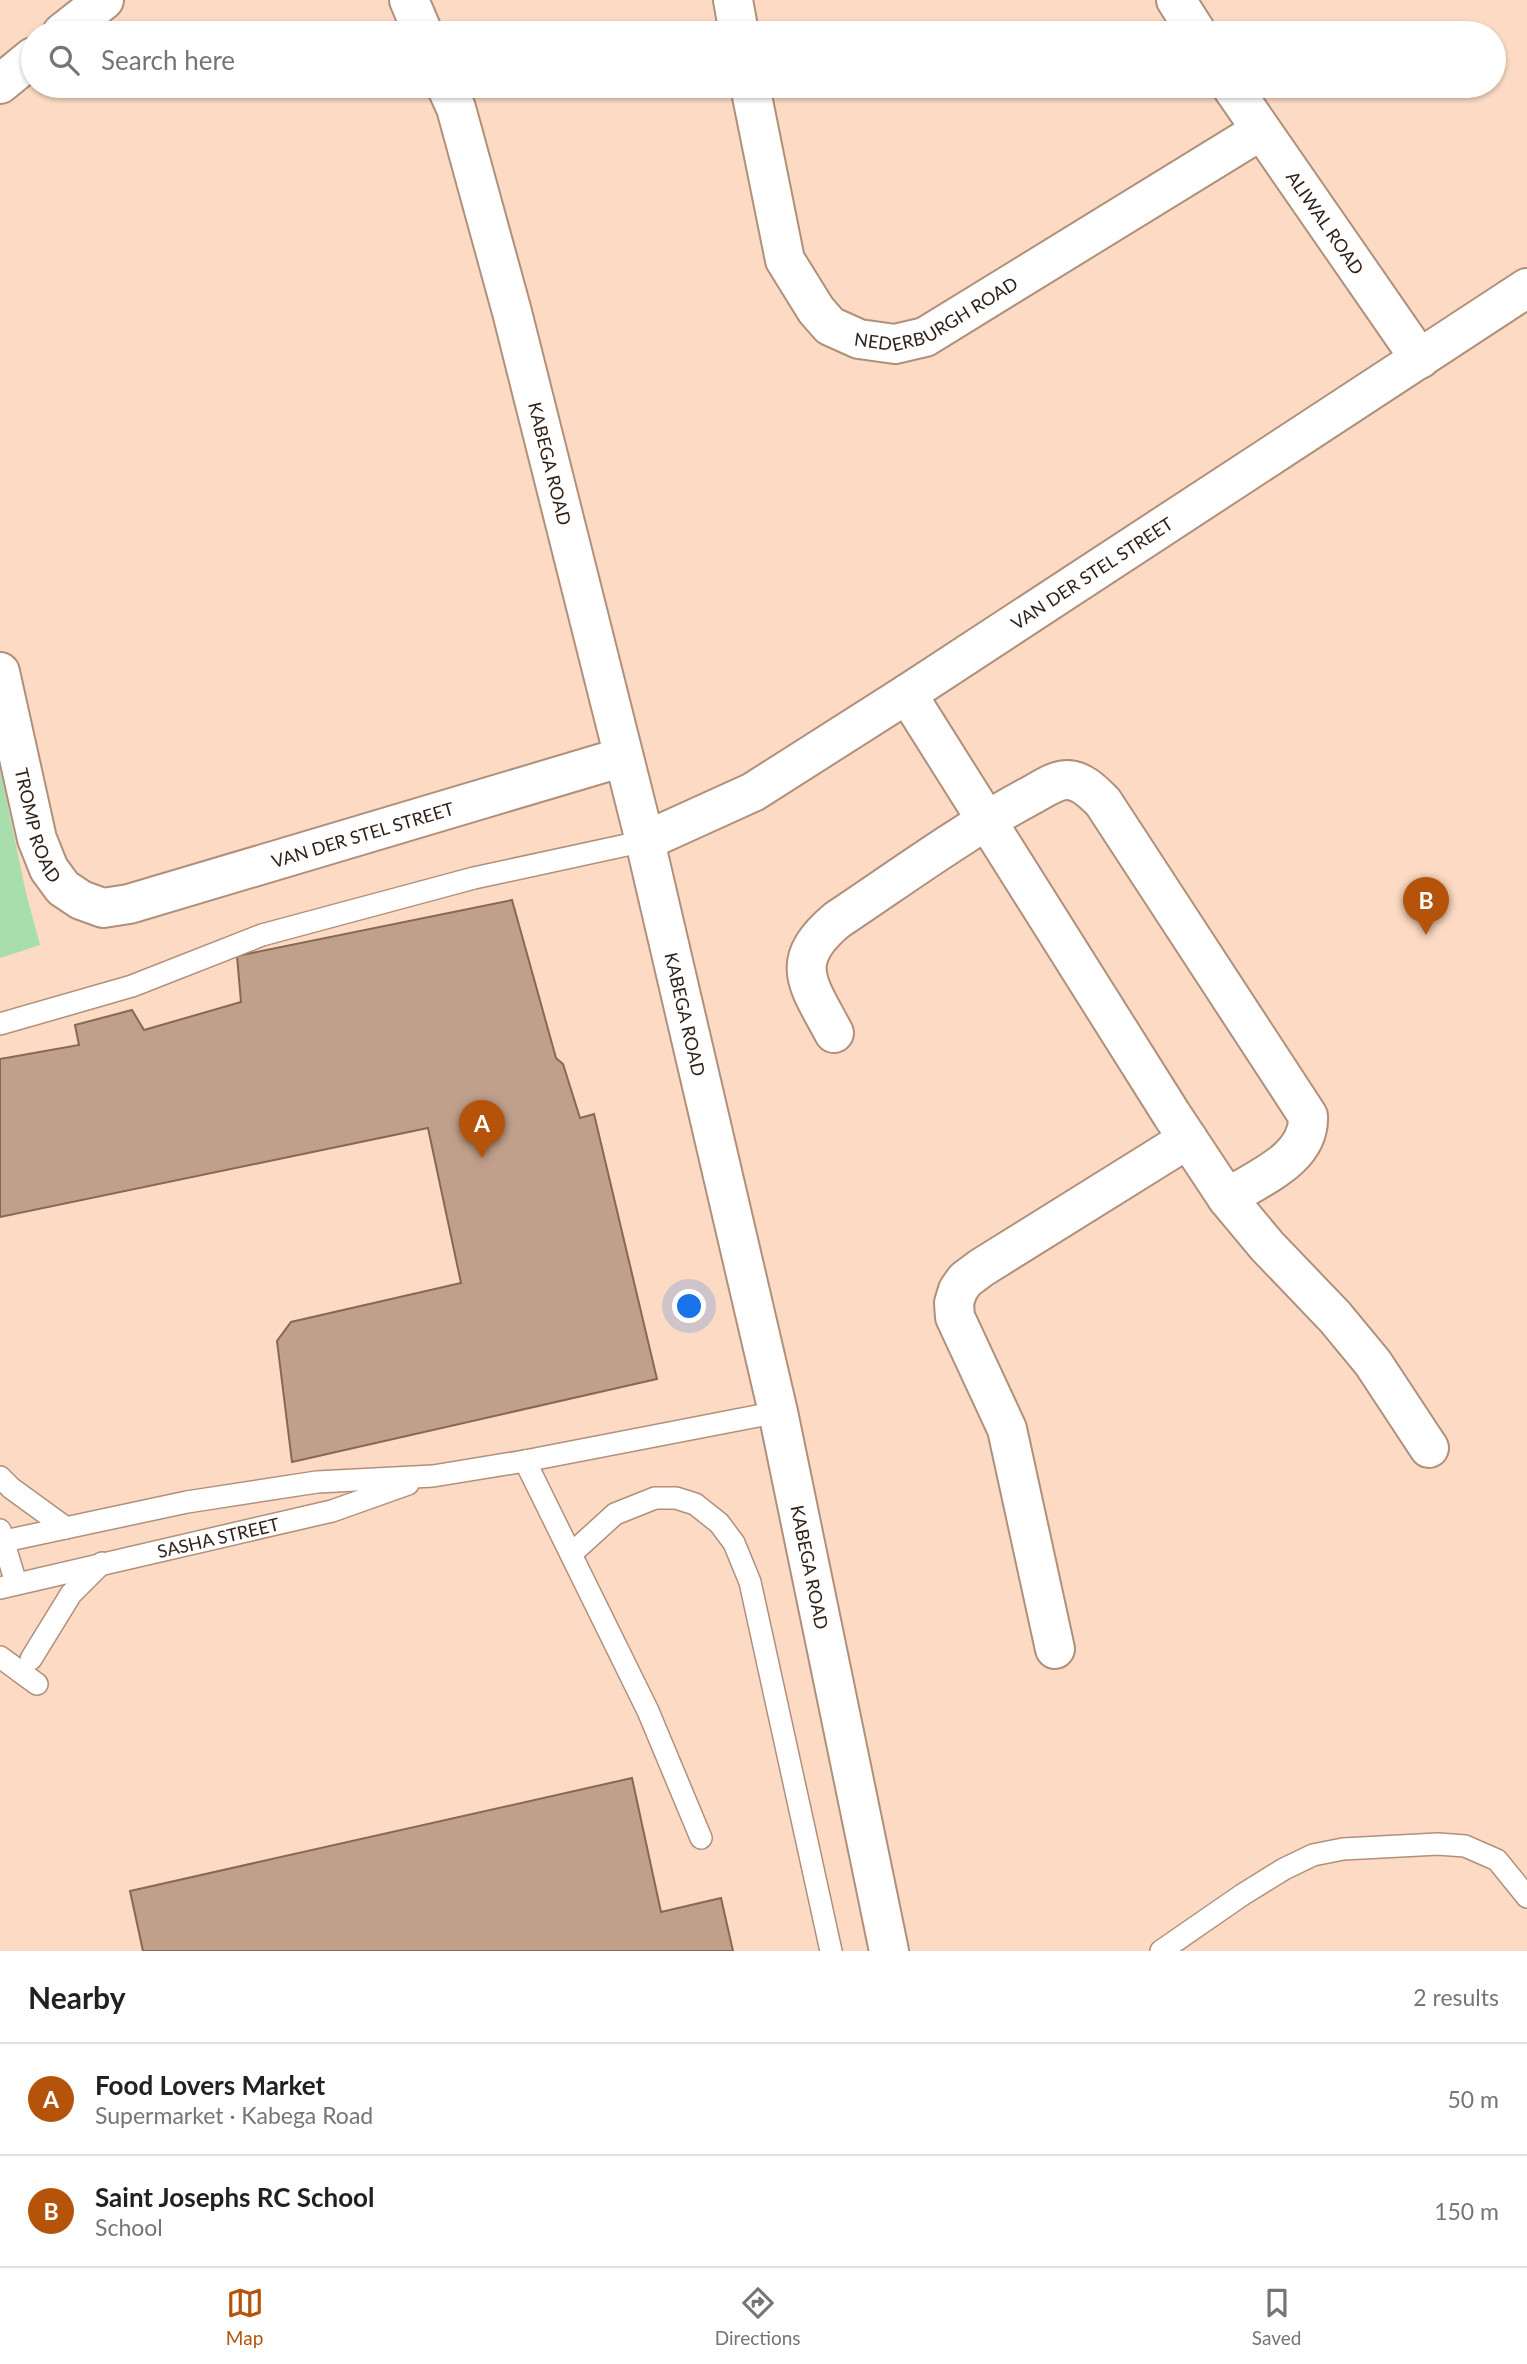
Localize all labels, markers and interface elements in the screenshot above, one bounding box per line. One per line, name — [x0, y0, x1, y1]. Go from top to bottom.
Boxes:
search box — [21, 21, 1506, 98]
icon: search — [45, 41, 83, 79]
text: Search here — [101, 44, 235, 76]
street label: ALIWAL ROAD — [1282, 166, 1369, 278]
street label: NEDERBURGH ROAD — [853, 272, 1022, 355]
street label: KABEGA ROAD — [524, 400, 576, 527]
street label: VAN DER STEL STREET — [1007, 512, 1177, 634]
street label: TROMP ROAD — [11, 766, 66, 887]
street label: VAN DER STEL STREET — [269, 797, 457, 872]
pin: B — [1403, 877, 1449, 935]
street label: KABEGA ROAD — [660, 950, 710, 1078]
pin: A — [459, 1100, 505, 1158]
your location — [672, 1289, 706, 1323]
street label: KABEGA ROAD — [786, 1503, 833, 1631]
street label: SASHA STREET — [155, 1513, 282, 1562]
text: Nearby — [28, 1979, 126, 2015]
text: 2 results — [1413, 1983, 1499, 2011]
text: Food Lovers Market — [95, 2069, 325, 2101]
text: A — [43, 2085, 59, 2113]
text: 50 m — [1448, 2085, 1499, 2113]
text: Supermarket · Kabega Road — [95, 2101, 373, 2129]
text: Saint Josephs RC School — [95, 2181, 375, 2213]
text: B — [43, 2197, 59, 2225]
text: 150 m — [1434, 2197, 1499, 2225]
text: School — [95, 2213, 163, 2241]
tab: Map — [226, 2284, 264, 2349]
tab: Directions — [715, 2284, 801, 2349]
tab: Saved — [1252, 2284, 1301, 2349]

